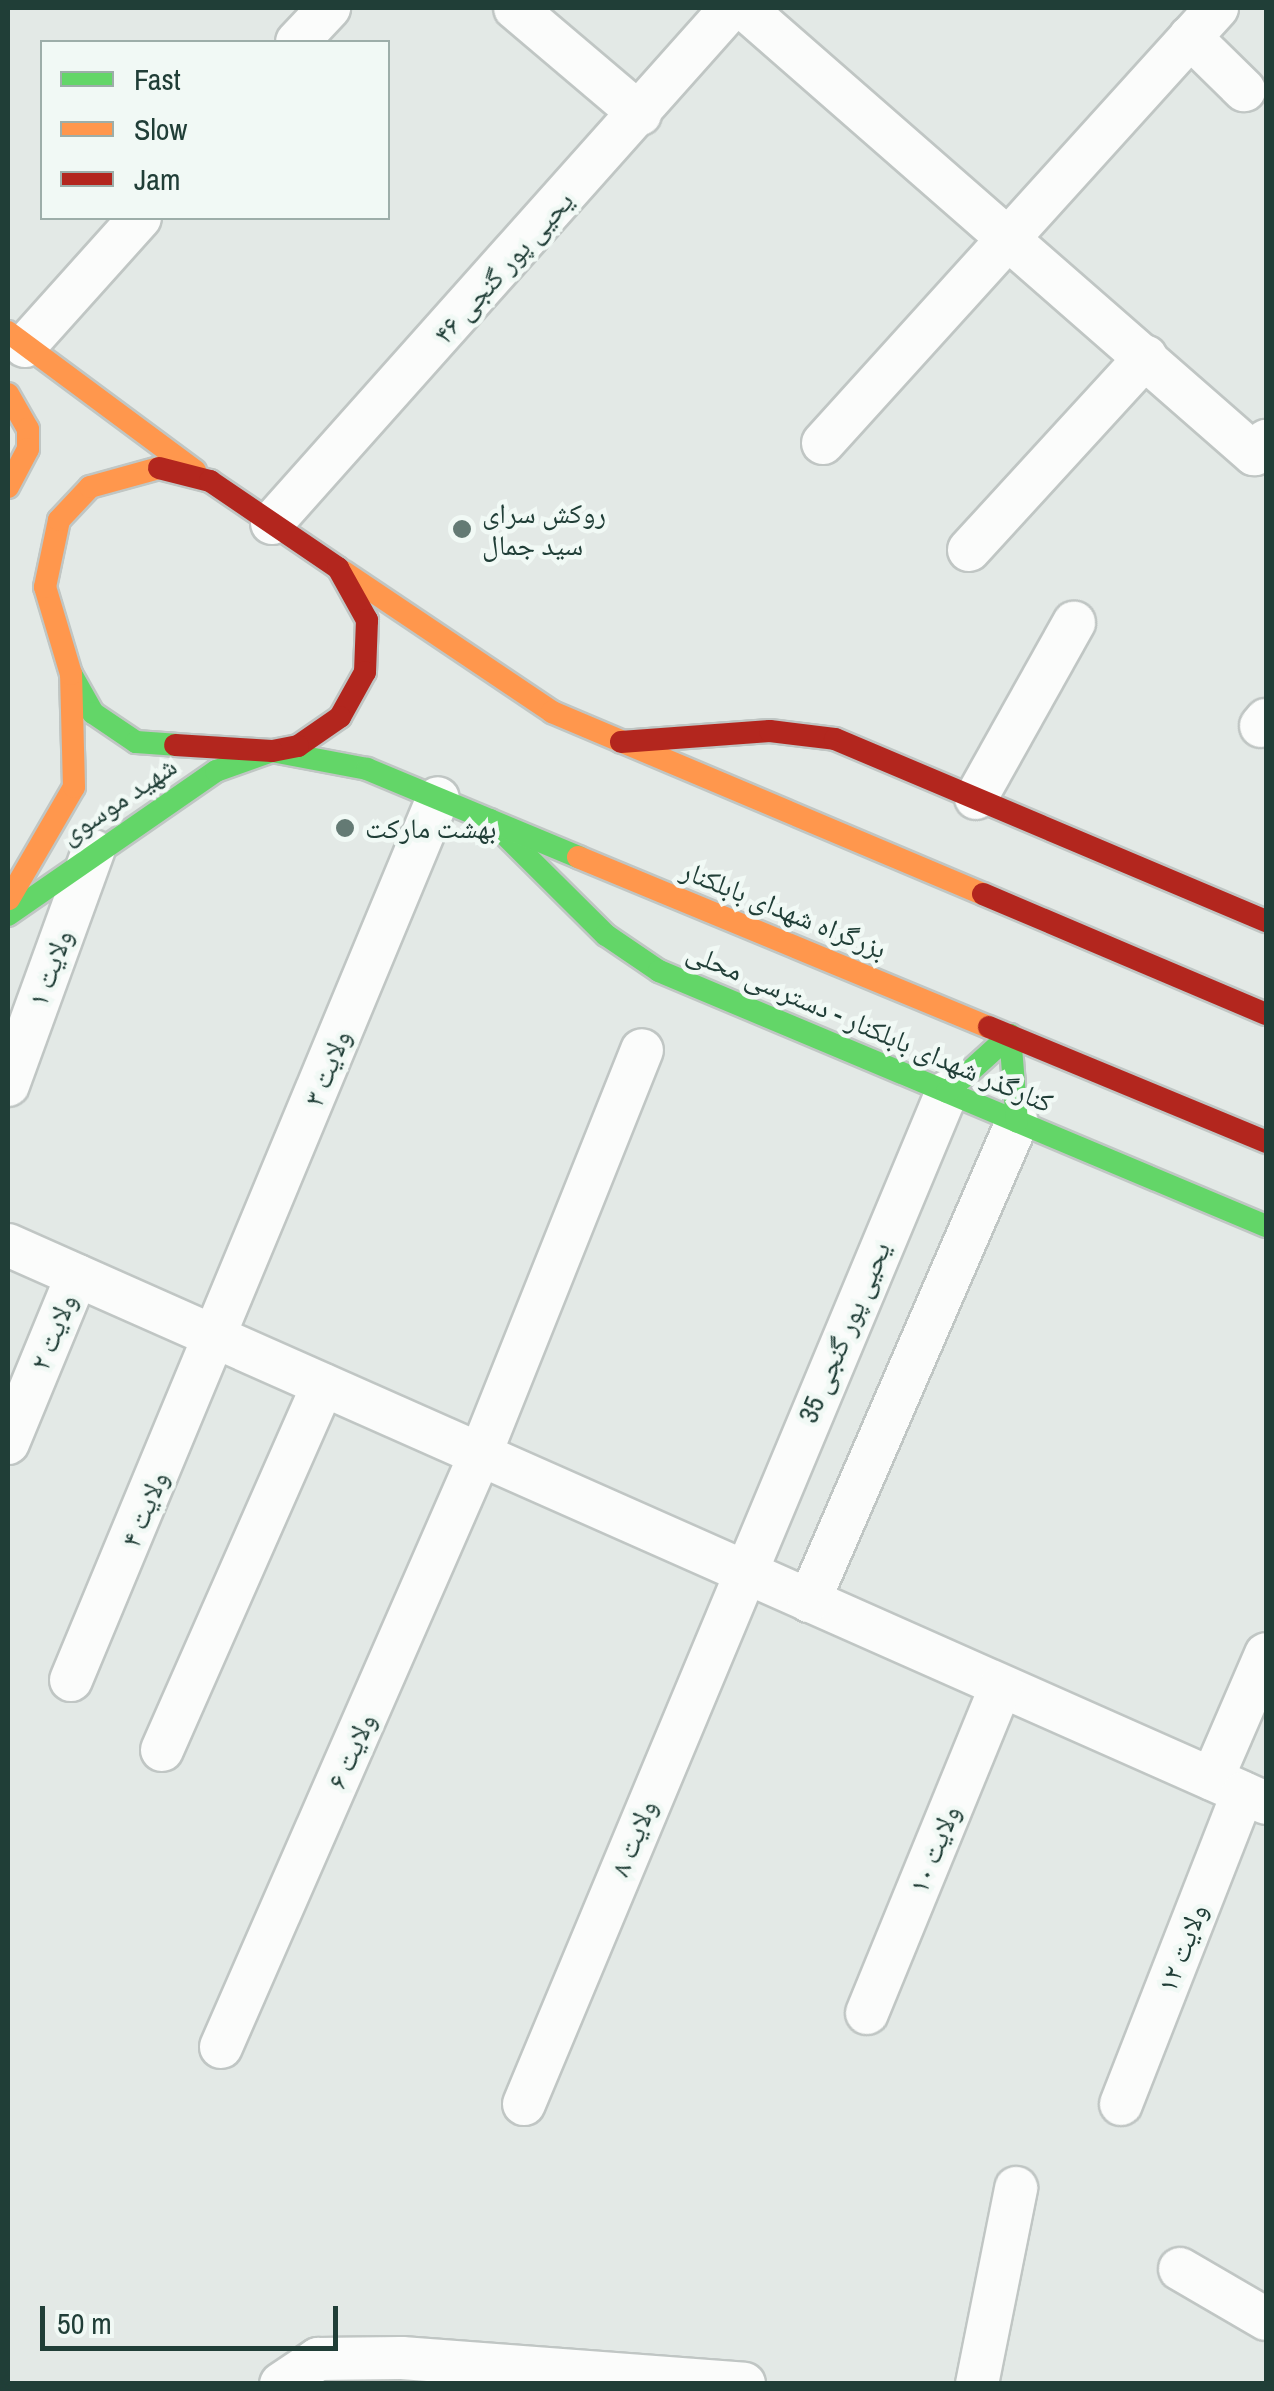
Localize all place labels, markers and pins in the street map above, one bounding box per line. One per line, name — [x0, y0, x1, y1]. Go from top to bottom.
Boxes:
place label: روکش سرای سید جمال — [482, 496, 606, 562]
marker: روکش سرای سید جمال — [451, 518, 473, 540]
place label: بهشت مارکت — [365, 811, 496, 845]
marker: بهشت مارکت — [334, 817, 356, 839]

